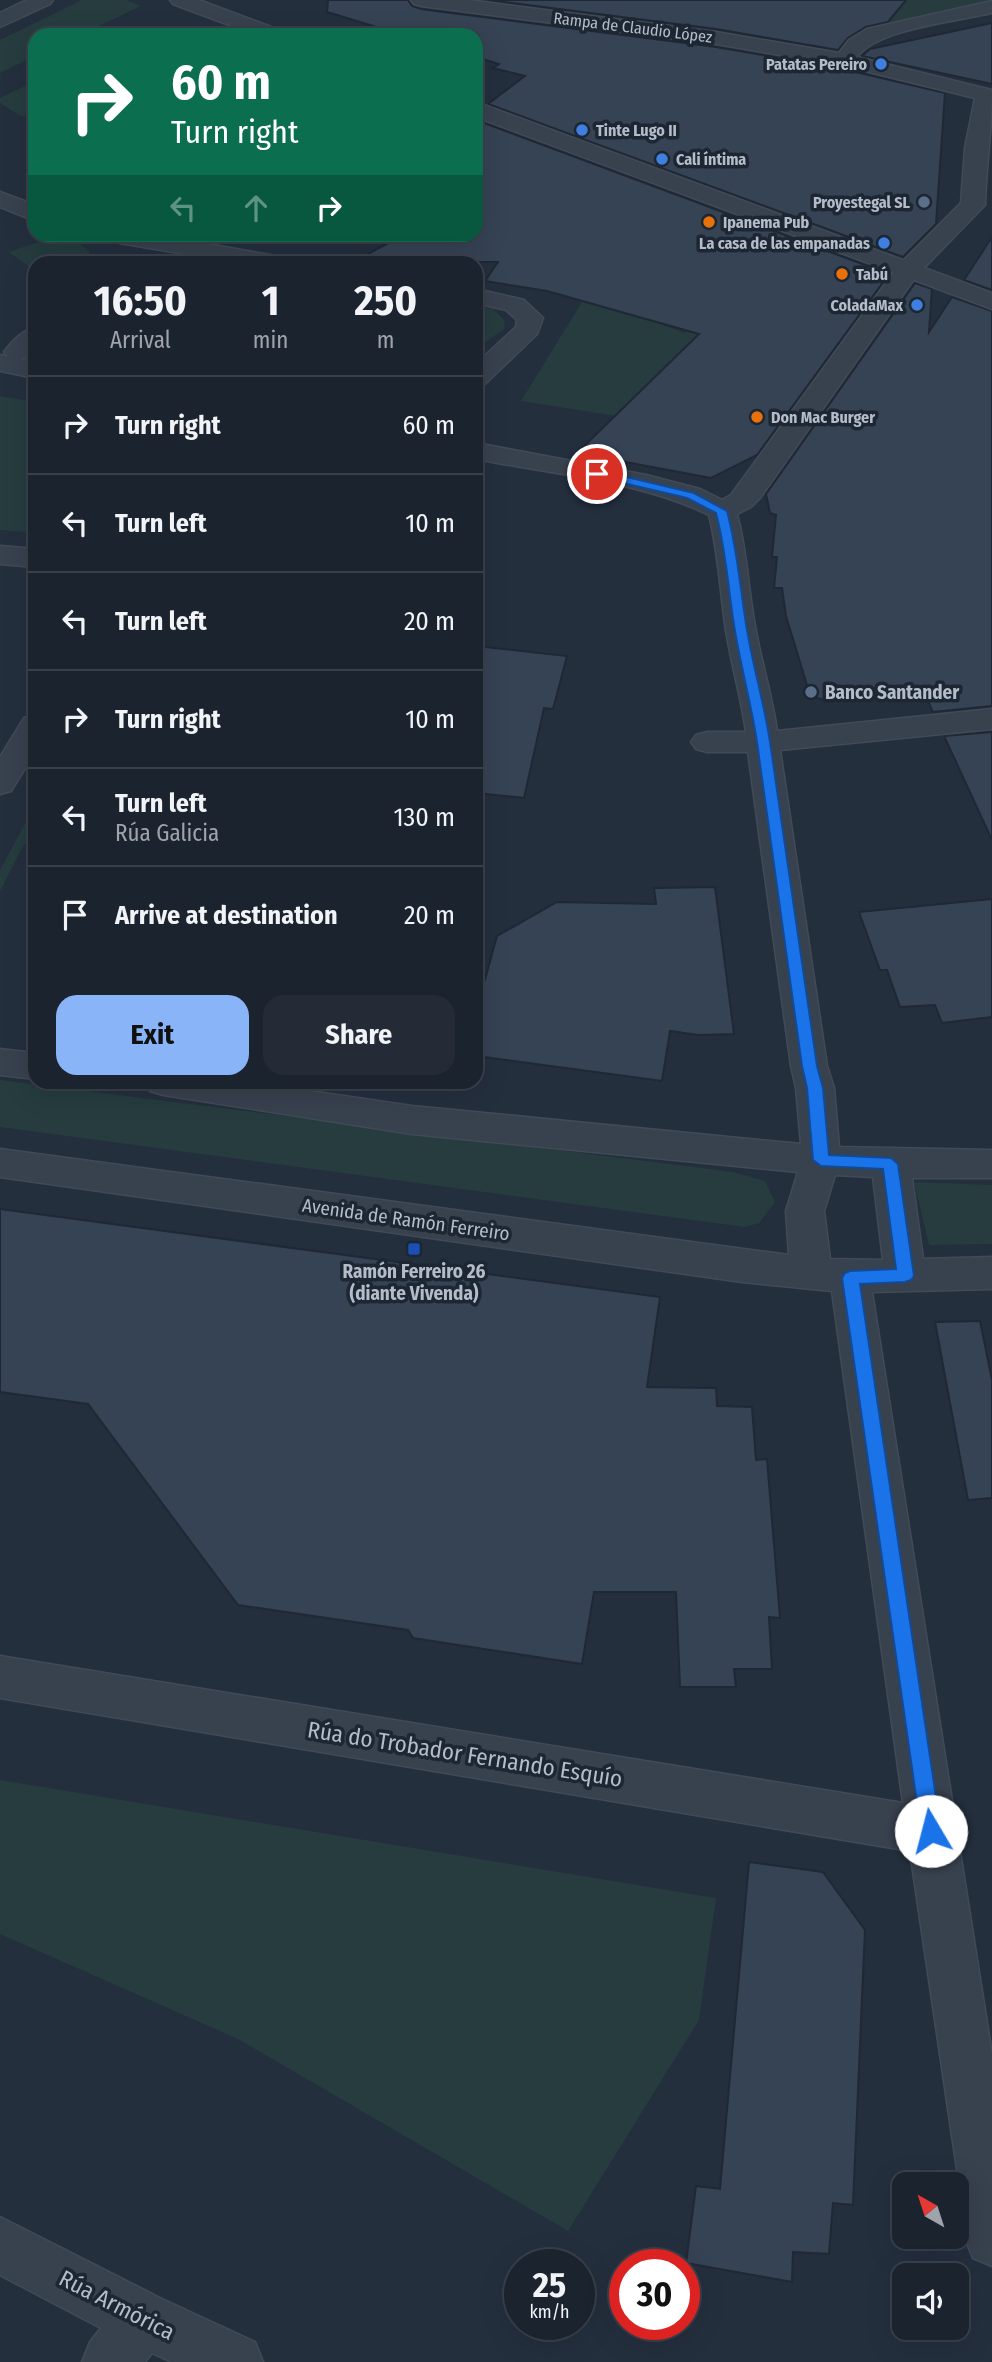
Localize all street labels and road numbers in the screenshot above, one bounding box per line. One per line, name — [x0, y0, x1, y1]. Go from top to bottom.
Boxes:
street label: Rampa de Claudio López — [552, 8, 713, 47]
street label: Avenida de Ramón Ferreiro — [301, 1194, 511, 1245]
street label: Rúa do Trobador Fernando Esquío — [306, 1715, 624, 1793]
street label: Rúa Armórica — [55, 2264, 179, 2346]

